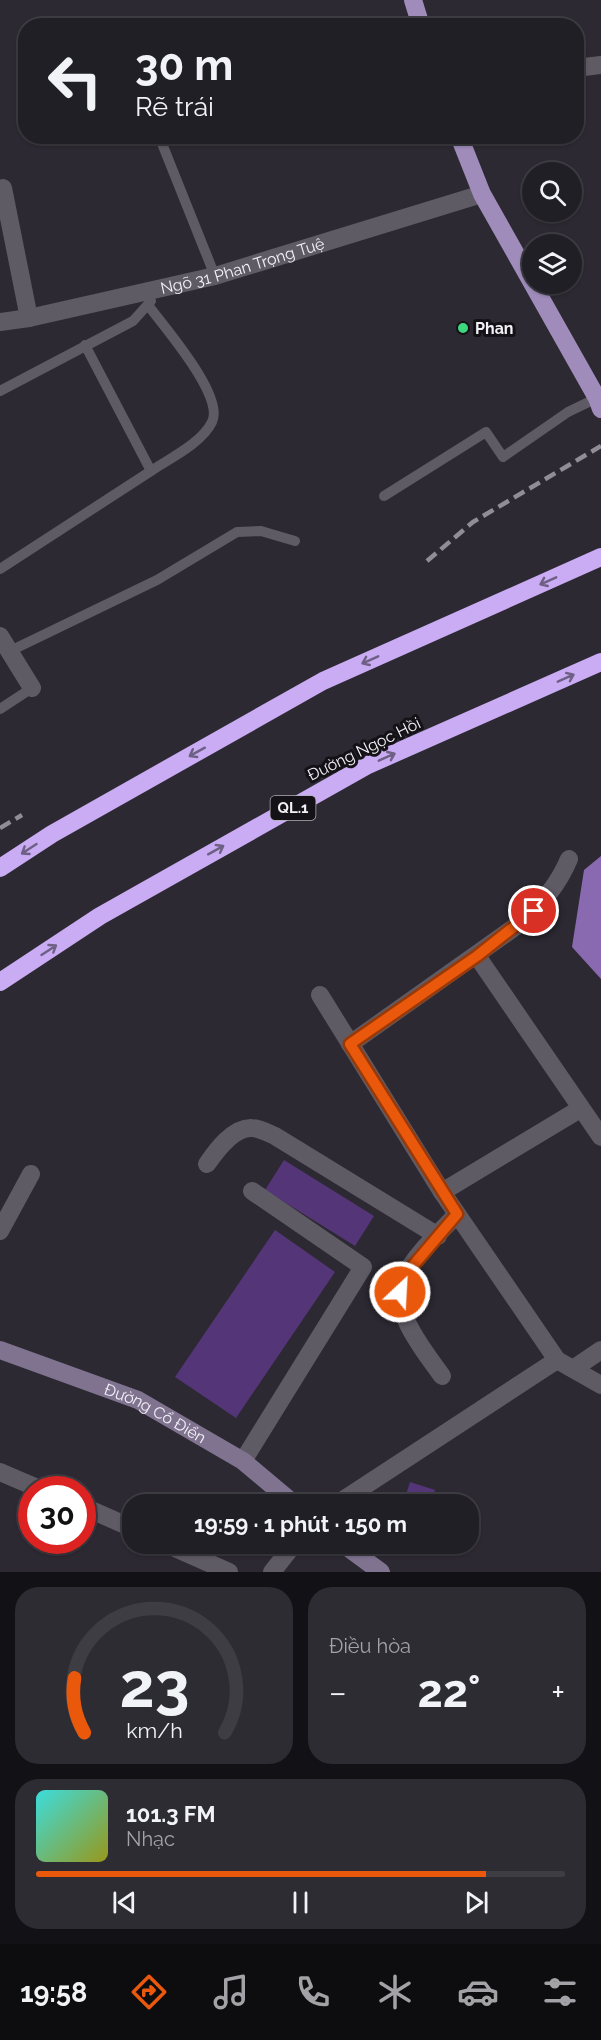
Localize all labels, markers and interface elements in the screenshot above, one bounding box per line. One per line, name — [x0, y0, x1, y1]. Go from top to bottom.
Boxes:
text: 30 m — [135, 41, 233, 90]
icon: left — [36, 42, 114, 120]
text: Rẽ trái — [135, 91, 214, 122]
map controls — [522, 162, 582, 294]
button: search — [522, 162, 582, 222]
street label: Ngõ 31 Phan Trọng Tuệ — [159, 233, 327, 298]
button: layers — [522, 234, 582, 294]
place label: Phan — [475, 319, 513, 338]
marker: Phan — [456, 321, 470, 335]
one-way arrow — [539, 576, 557, 587]
one-way arrow — [361, 655, 379, 667]
one-way arrow — [556, 671, 574, 683]
street label: Đường Ngọc Hồi — [304, 713, 424, 785]
one-way arrow — [189, 747, 207, 758]
one-way arrow — [378, 750, 396, 762]
road number: QL.1 — [270, 796, 316, 820]
one-way arrow — [21, 843, 37, 855]
one-way arrow — [208, 844, 225, 856]
pin — [508, 885, 559, 936]
icon: arrive — [517, 894, 550, 927]
one-way arrow — [40, 944, 57, 956]
position arrow — [368, 1260, 432, 1324]
street label: Đường Cổ Điển — [102, 1379, 210, 1447]
speed limit sign: 30 — [18, 1476, 96, 1554]
text: 19:59 · 1 phút · 150 m — [194, 1511, 407, 1537]
text: Điều hòa — [329, 1634, 411, 1658]
text: 23 — [119, 1648, 189, 1722]
text: 22° — [417, 1665, 481, 1718]
text: − — [329, 1673, 347, 1712]
text: + — [551, 1673, 565, 1712]
text: km/h — [126, 1718, 182, 1743]
text: 101.3 FM — [126, 1801, 215, 1827]
text: Nhạc — [126, 1827, 175, 1851]
icon: previous — [108, 1886, 141, 1919]
icon: pause — [284, 1886, 317, 1919]
icon: next — [460, 1886, 493, 1919]
icon: directions — [128, 1971, 170, 2013]
icon: music — [210, 1971, 252, 2013]
icon: phone — [292, 1971, 334, 2013]
icon: climate — [374, 1971, 416, 2013]
icon: car — [457, 1971, 499, 2013]
icon: filters — [539, 1971, 581, 2013]
text: 19:58 — [20, 1977, 87, 2008]

